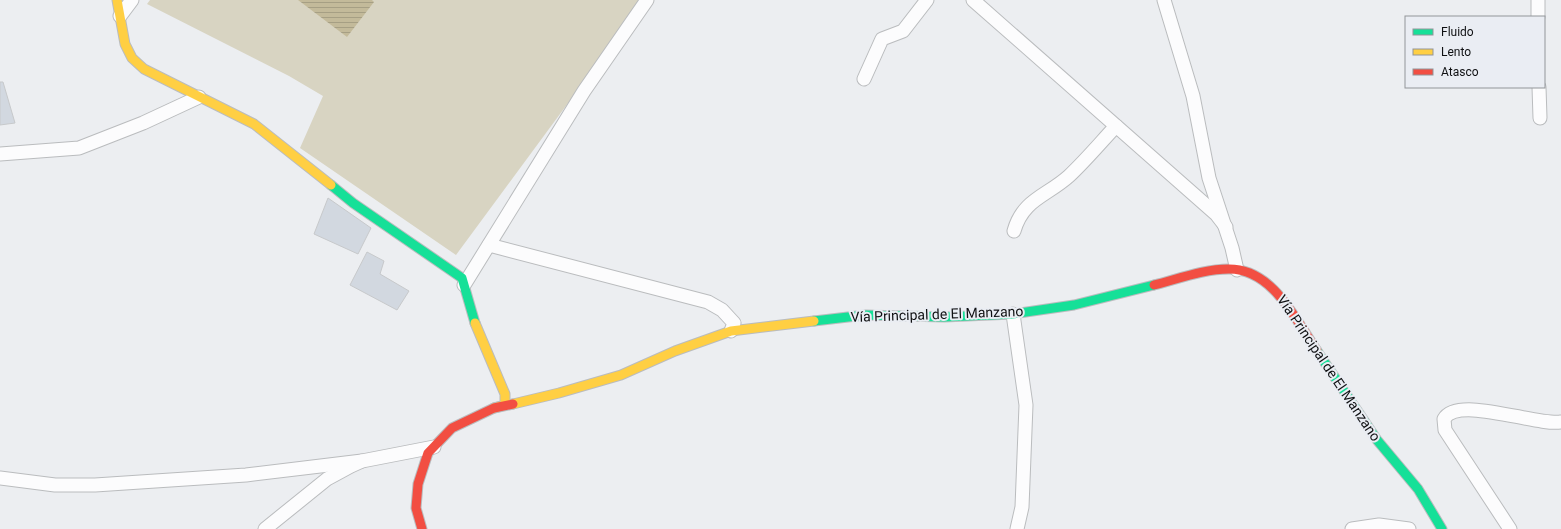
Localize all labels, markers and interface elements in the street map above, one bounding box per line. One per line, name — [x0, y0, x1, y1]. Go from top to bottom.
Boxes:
legend — [1405, 16, 1545, 88]
text: Fluido — [1441, 25, 1474, 39]
text: Lento — [1441, 45, 1471, 59]
text: Atasco — [1441, 65, 1479, 79]
street label: Vía Principal de El Manzano — [1274, 292, 1384, 444]
street label: Vía Principal de El Manzano — [850, 303, 1024, 325]

